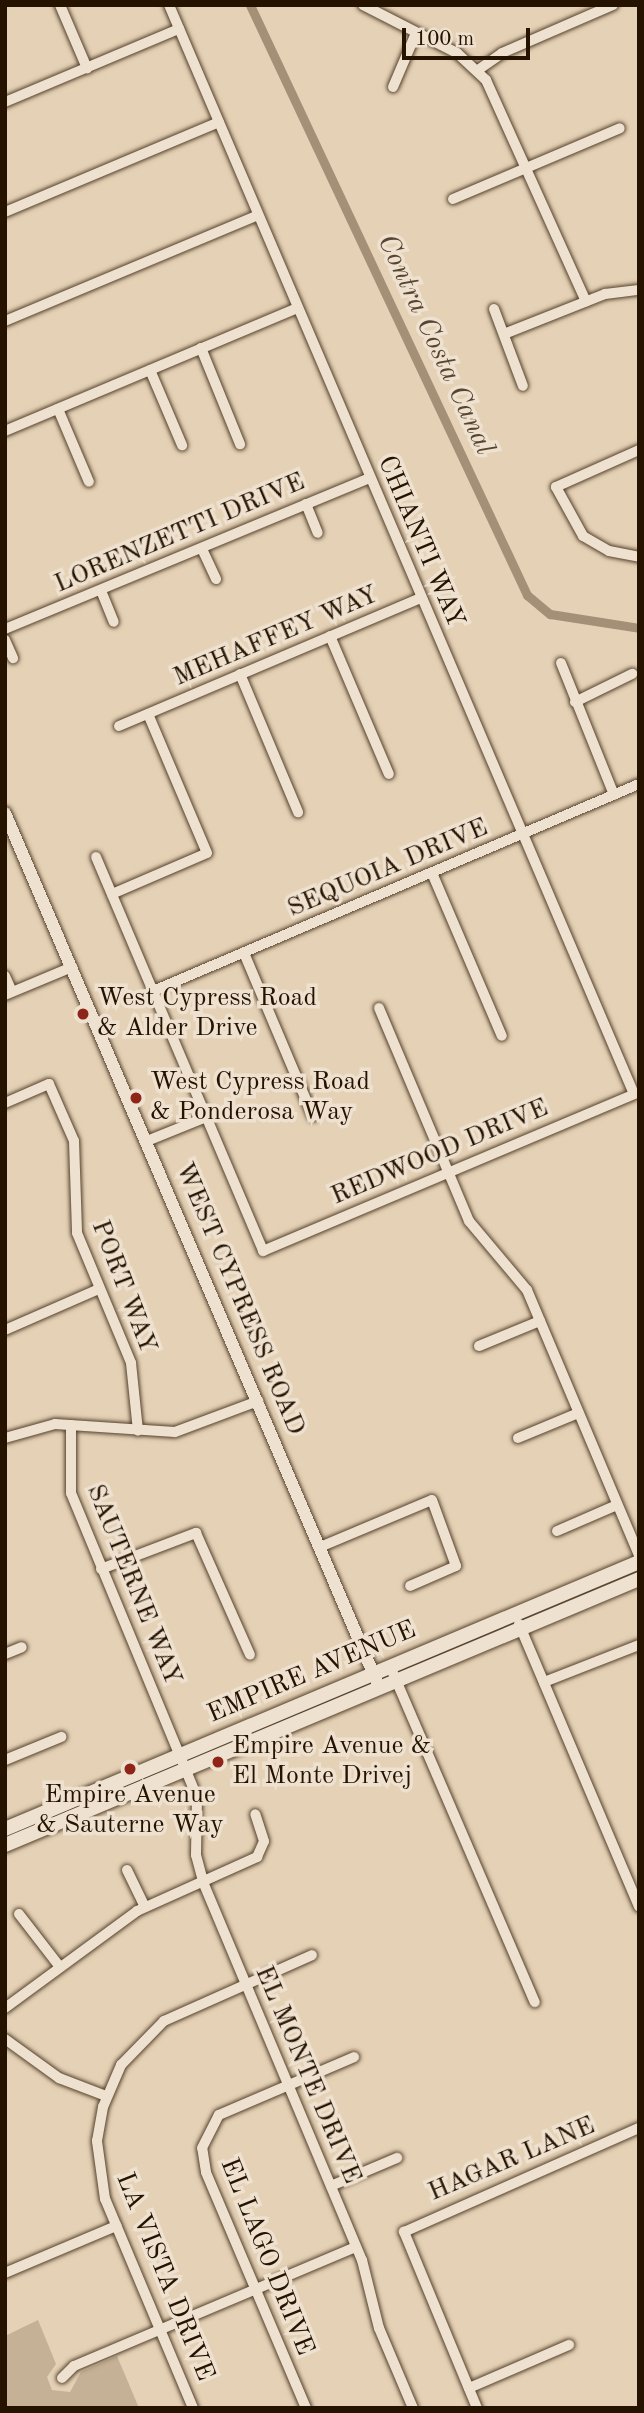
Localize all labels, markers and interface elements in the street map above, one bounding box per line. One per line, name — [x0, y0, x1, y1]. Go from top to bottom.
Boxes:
scale bar — [406, 14, 534, 58]
text: 100 m — [415, 29, 474, 50]
water label: Contra Costa Canal — [369, 229, 501, 461]
street label: CHIANTI WAY — [370, 451, 470, 633]
street label: LORENZETTI DRIVE — [50, 467, 310, 601]
street label: MEHAFFEY WAY — [169, 580, 383, 694]
street label: SEQUOIA DRIVE — [283, 813, 493, 925]
place label: West Cypress Road & Alder Drive — [97, 983, 317, 1044]
marker: West Cypress Road & Alder Drive — [75, 1006, 91, 1022]
place label: West Cypress Road & Ponderosa Way — [150, 1067, 370, 1128]
marker: West Cypress Road & Ponderosa Way — [128, 1090, 144, 1106]
street label: REDWOOD DRIVE — [327, 1093, 553, 1213]
street label: WEST CYPRESS ROAD — [167, 1158, 311, 1440]
street label: PORT WAY — [83, 1216, 163, 1358]
street label: SAUTERNE WAY — [79, 1480, 187, 1690]
street label: EMPIRE AVENUE — [203, 1615, 421, 1731]
place label: Empire Avenue & El Monte Drivej — [232, 1731, 431, 1792]
marker: Empire Avenue & El Monte Drivej — [210, 1754, 226, 1770]
marker: Empire Avenue & Sauterne Way — [122, 1761, 138, 1777]
place label: Empire Avenue & Sauterne Way — [36, 1780, 224, 1842]
street label: EL MONTE DRIVE — [247, 1961, 367, 2189]
street label: HAGAR LANE — [424, 2111, 600, 2209]
street label: EL LAGO DRIVE — [212, 2154, 320, 2360]
street label: LA VISTA DRIVE — [108, 2168, 220, 2386]

